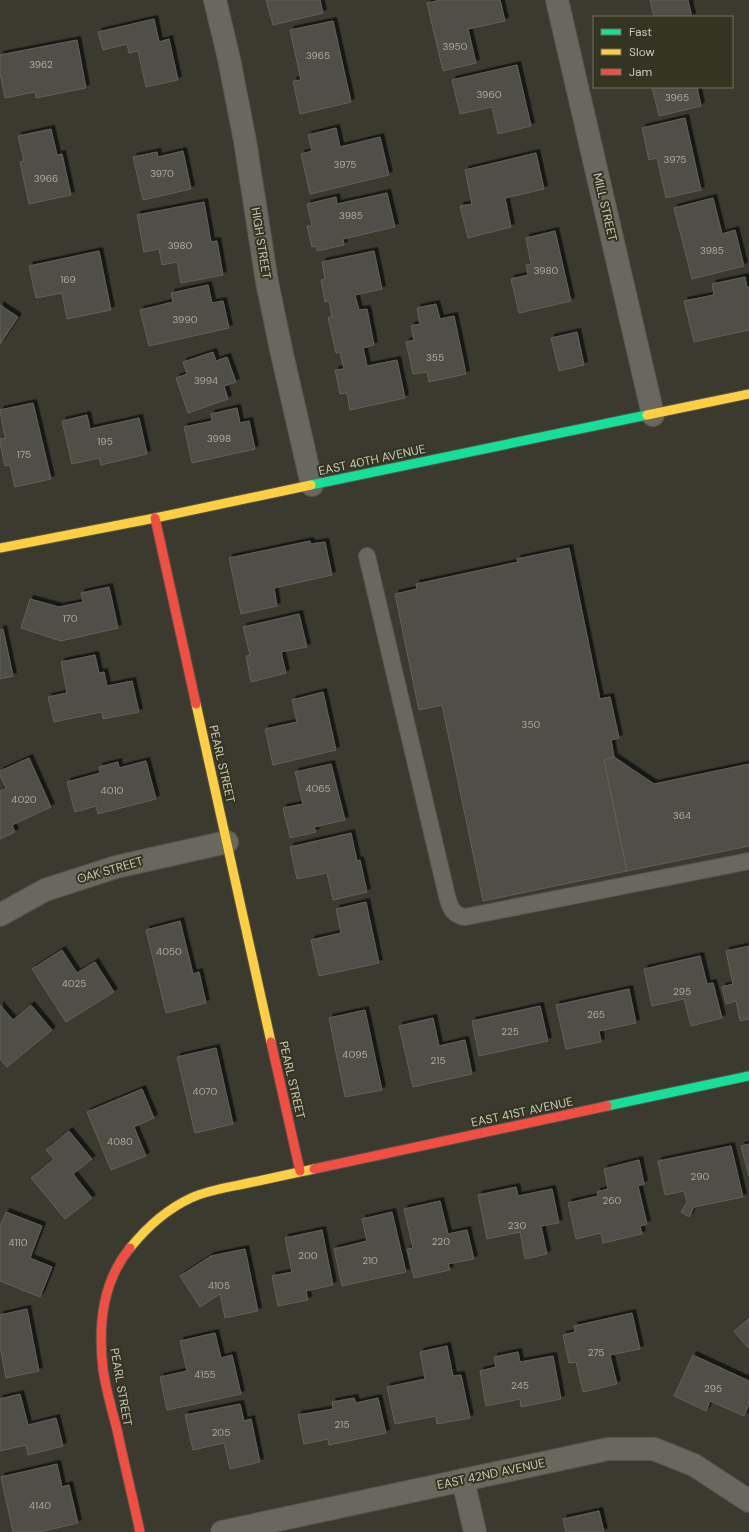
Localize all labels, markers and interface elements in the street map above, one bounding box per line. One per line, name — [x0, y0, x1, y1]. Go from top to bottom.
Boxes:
legend — [593, 16, 733, 88]
text: Fast — [629, 24, 652, 40]
house number: 3950 — [443, 40, 468, 53]
text: Slow — [629, 44, 655, 60]
house number: 3965 — [306, 49, 330, 62]
house number: 3962 — [29, 58, 53, 71]
text: Jam — [629, 64, 652, 80]
house number: 3960 — [476, 88, 502, 101]
house number: 3965 — [665, 91, 689, 104]
house number: 3975 — [664, 153, 686, 166]
house number: 3975 — [334, 158, 356, 171]
house number: 3970 — [150, 167, 174, 180]
street label: MILL STREET — [589, 171, 621, 243]
house number: 3966 — [34, 172, 58, 185]
street label: HIGH STREET — [247, 206, 275, 280]
house number: 3985 — [339, 209, 363, 222]
house number: 3980 — [168, 239, 192, 252]
house number: 3985 — [700, 244, 724, 257]
house number: 3980 — [534, 264, 558, 277]
house number: 169 — [60, 273, 76, 286]
house number: 3990 — [172, 313, 198, 326]
house number: 355 — [426, 351, 444, 364]
house number: 3994 — [194, 374, 218, 387]
house number: 3998 — [207, 432, 231, 445]
house number: 195 — [97, 435, 113, 448]
street label: EAST 40TH AVENUE — [317, 441, 427, 479]
house number: 175 — [17, 448, 31, 461]
house number: 170 — [62, 612, 78, 625]
house number: 350 — [522, 718, 541, 731]
street label: PEARL STREET — [205, 724, 239, 805]
house number: 4065 — [305, 782, 331, 795]
house number: 4010 — [101, 784, 124, 797]
house number: 4020 — [11, 793, 37, 806]
house number: 364 — [673, 809, 691, 822]
street label: OAK STREET — [75, 853, 145, 887]
house number: 4050 — [156, 945, 182, 958]
house number: 4025 — [62, 977, 86, 990]
house number: 295 — [673, 985, 691, 998]
house number: 265 — [587, 1008, 605, 1021]
house number: 225 — [501, 1025, 519, 1038]
street label: PEARL STREET — [275, 1040, 309, 1121]
house number: 4095 — [342, 1048, 368, 1061]
house number: 215 — [431, 1054, 445, 1067]
house number: 4070 — [193, 1085, 218, 1098]
street label: EAST 41ST AVENUE — [470, 1093, 575, 1131]
house number: 4080 — [107, 1135, 133, 1148]
house number: 290 — [691, 1170, 710, 1183]
house number: 260 — [603, 1194, 622, 1207]
house number: 230 — [508, 1219, 526, 1232]
house number: 220 — [432, 1235, 450, 1248]
house number: 4110 — [8, 1236, 28, 1249]
house number: 200 — [298, 1249, 318, 1262]
house number: 210 — [362, 1254, 378, 1267]
house number: 4105 — [208, 1279, 230, 1292]
house number: 275 — [588, 1346, 604, 1359]
street label: PEARL STREET — [106, 1347, 136, 1428]
house number: 4155 — [194, 1368, 216, 1381]
house number: 245 — [511, 1379, 529, 1392]
house number: 295 — [704, 1382, 722, 1395]
house number: 215 — [335, 1418, 349, 1431]
house number: 205 — [212, 1426, 230, 1439]
street label: EAST 42ND AVENUE — [436, 1455, 547, 1493]
house number: 4140 — [29, 1499, 51, 1512]

